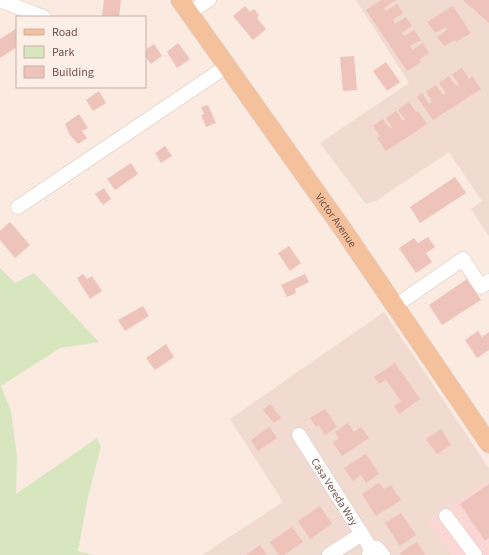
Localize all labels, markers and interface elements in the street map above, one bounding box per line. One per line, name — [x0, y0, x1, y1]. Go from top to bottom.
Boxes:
legend — [16, 16, 146, 88]
text: Road — [52, 24, 78, 41]
text: Park — [52, 44, 74, 61]
text: Building — [52, 64, 94, 81]
street label: Victor Avenue — [312, 190, 361, 251]
street label: Casa Vereda Way — [308, 455, 362, 528]

